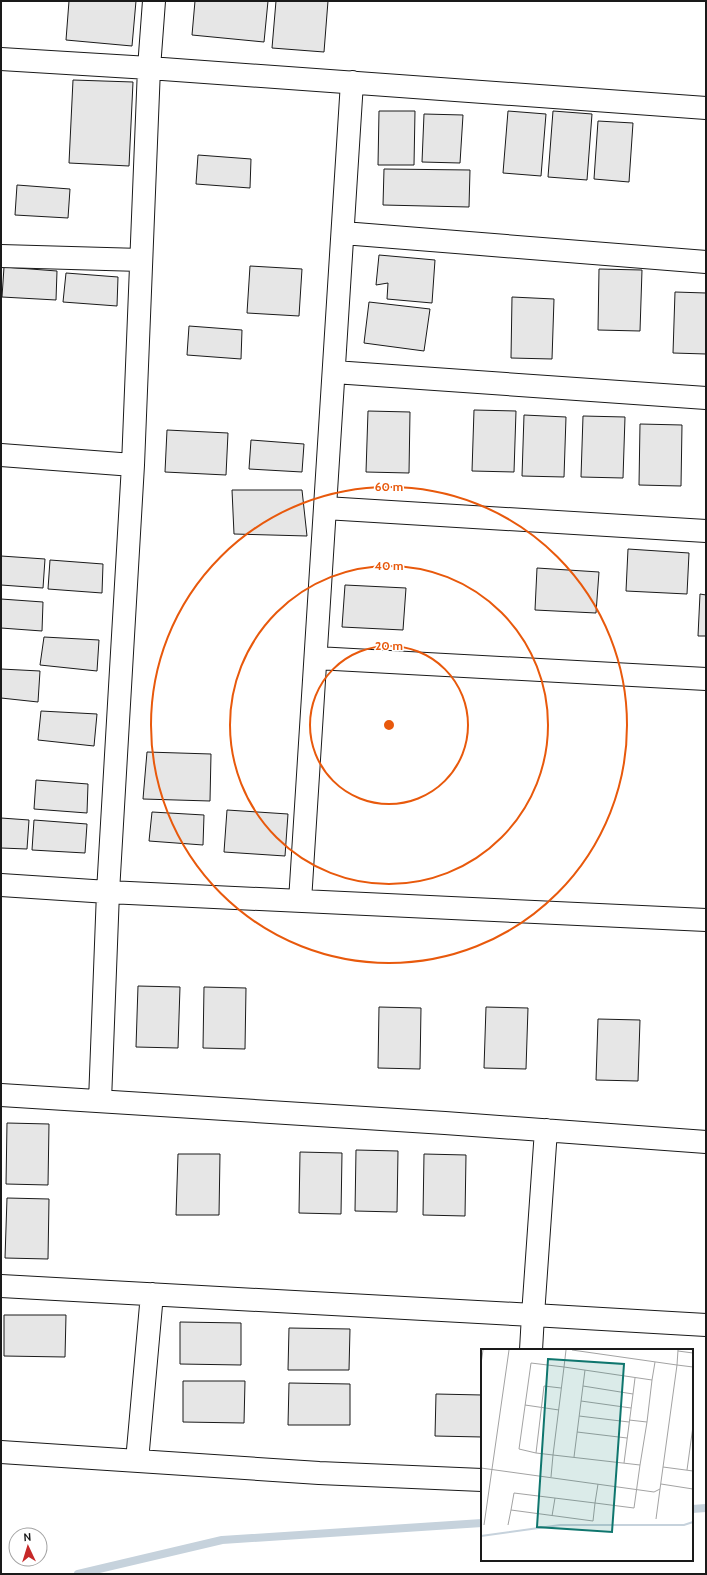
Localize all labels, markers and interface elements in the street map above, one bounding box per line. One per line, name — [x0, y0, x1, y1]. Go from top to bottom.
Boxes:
text: 60 m — [375, 479, 403, 494]
text: 40 m — [374, 558, 404, 573]
text: 20 m — [375, 638, 403, 653]
centre of rings — [382, 718, 396, 732]
inset map — [481, 1349, 693, 1561]
north arrow — [8, 1527, 48, 1567]
text: N — [23, 1530, 32, 1544]

